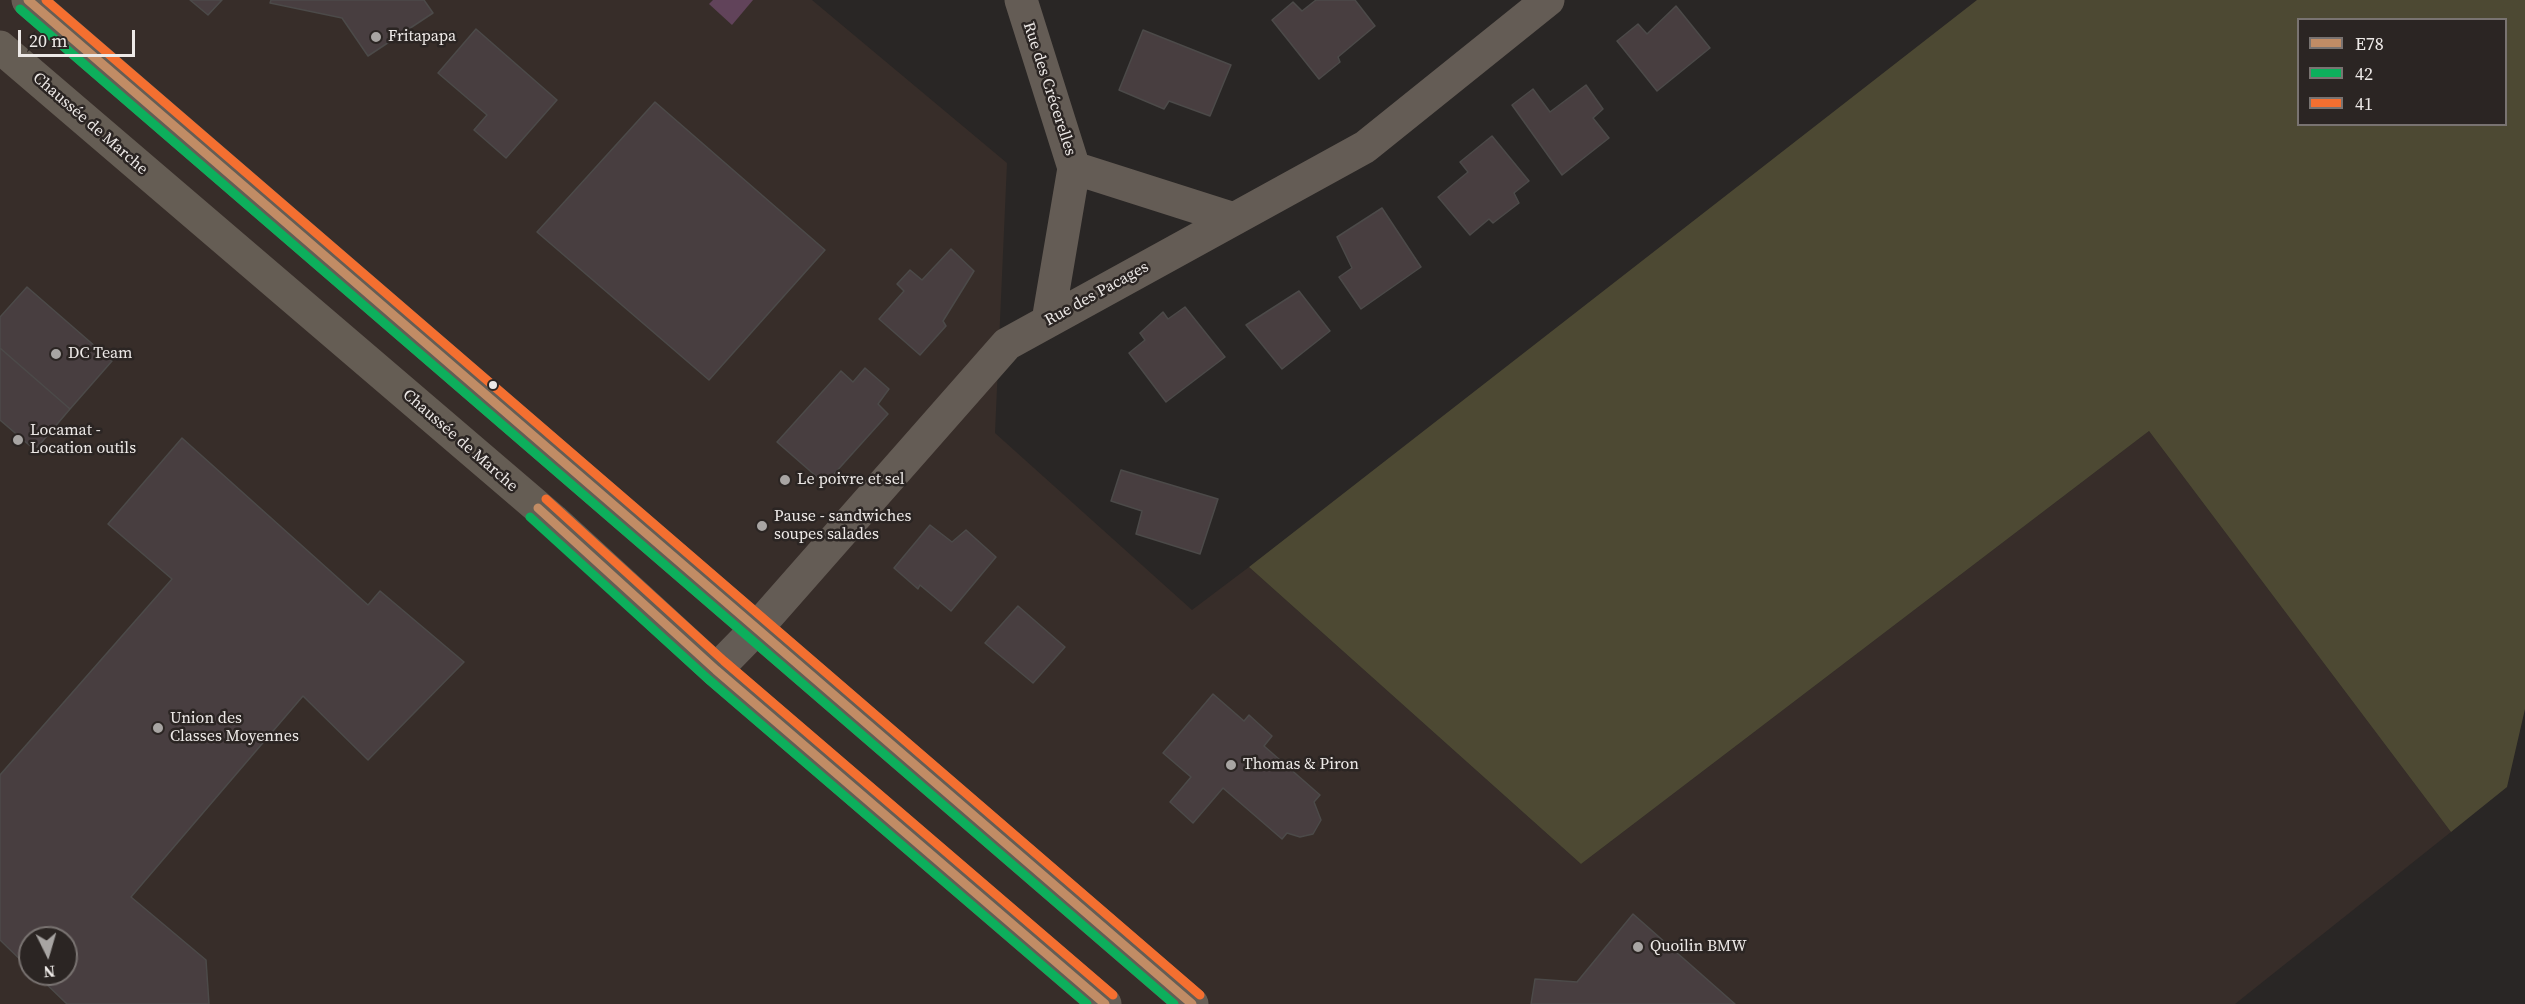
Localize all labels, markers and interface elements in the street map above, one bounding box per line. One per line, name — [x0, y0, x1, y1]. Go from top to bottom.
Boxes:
scale bar — [21, 18, 138, 56]
legend — [2297, 18, 2507, 126]
street label: Rue des Crécerelles — [1018, 20, 1080, 158]
place label: Fritapapa — [388, 27, 456, 47]
text: 20 m — [29, 28, 67, 53]
marker: Fritapapa — [369, 30, 383, 44]
text: E78 — [2355, 31, 2384, 56]
text: 42 — [2355, 61, 2373, 86]
street label: Chaussée de Marche — [29, 69, 151, 179]
text: 41 — [2355, 91, 2373, 116]
street label: Rue des Pacages — [1042, 258, 1152, 330]
place label: DC Team — [68, 344, 132, 364]
marker: DC Team — [49, 347, 63, 361]
unlabelled marker — [487, 379, 499, 391]
street label: Chaussée de Marche — [399, 386, 521, 496]
place label: Locamat - Location outils — [30, 421, 136, 459]
marker: Locamat - Location outils — [11, 433, 25, 447]
place label: Le poivre et sel — [797, 470, 904, 490]
marker: Le poivre et sel — [778, 473, 792, 487]
place label: Pause - sandwiches soupes salades — [774, 507, 911, 545]
marker: Pause - sandwiches soupes salades — [755, 519, 769, 533]
place label: Union des Classes Moyennes — [170, 709, 299, 747]
marker: Union des Classes Moyennes — [151, 721, 165, 735]
place label: Thomas & Piron — [1243, 755, 1359, 775]
marker: Thomas & Piron — [1224, 758, 1238, 772]
north arrow — [18, 926, 78, 986]
place label: Quoilin BMW — [1650, 937, 1747, 957]
marker: Quoilin BMW — [1631, 940, 1645, 954]
text: N — [43, 960, 56, 983]

